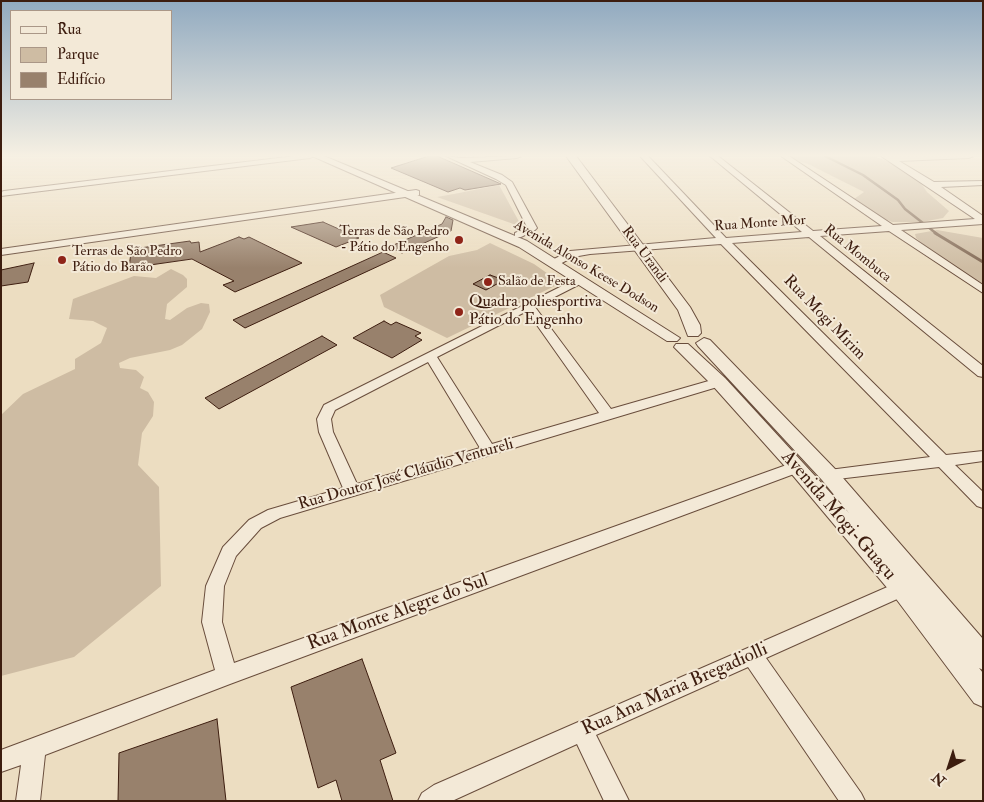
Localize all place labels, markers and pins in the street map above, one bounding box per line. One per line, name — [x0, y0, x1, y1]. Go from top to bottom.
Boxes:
place label: Terras de São Pedro - Pátio do Engenho — [339, 224, 449, 256]
marker: Terras de São Pedro - Pátio do Engenho — [453, 234, 465, 246]
place label: Terras de São Pedro Pátio do Barão — [72, 244, 182, 276]
marker: Terras de São Pedro Pátio do Barão — [56, 254, 68, 266]
place label: Salão de Festa — [498, 274, 576, 290]
marker: Salão de Festa — [482, 276, 494, 288]
place label: Quadra poliesportiva Pátio do Engenho — [469, 293, 602, 331]
marker: Quadra poliesportiva Pátio do Engenho — [453, 306, 465, 318]

